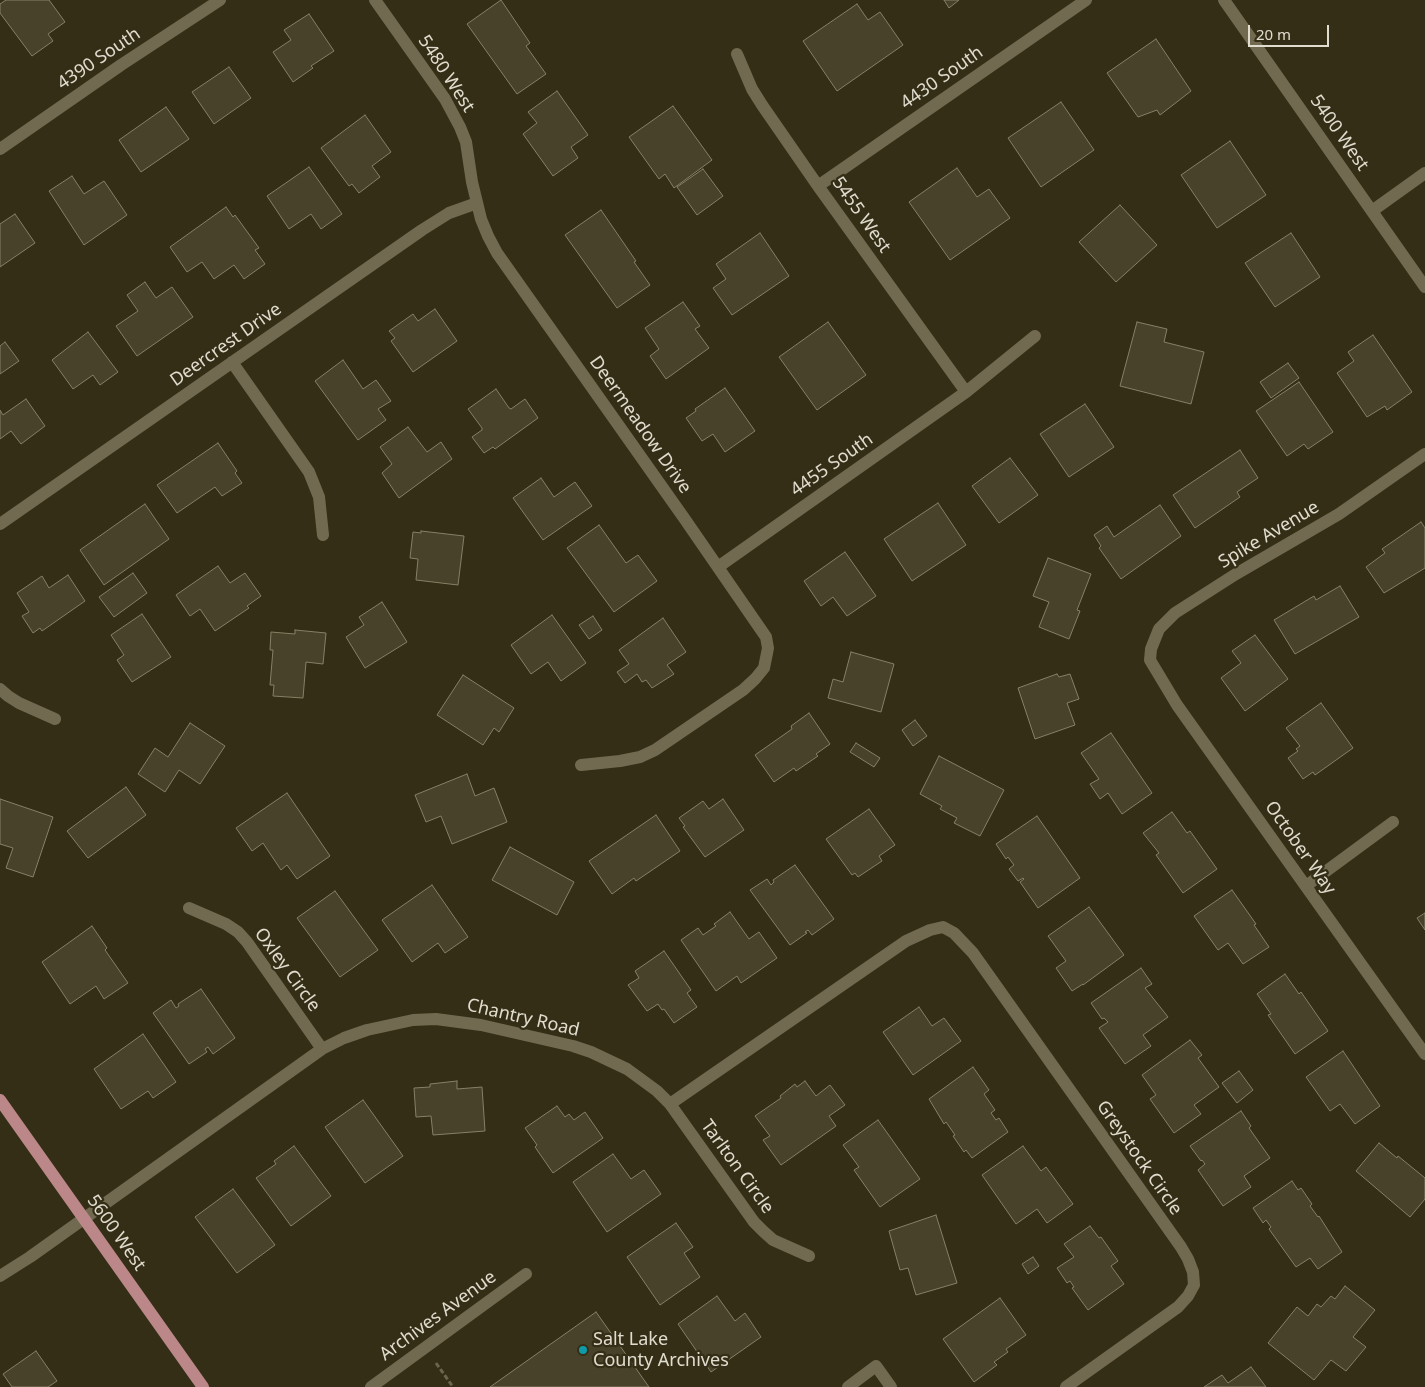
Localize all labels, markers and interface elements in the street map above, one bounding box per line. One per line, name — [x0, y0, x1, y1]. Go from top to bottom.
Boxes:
scale bar — [1250, 15, 1331, 47]
street label: 4390 South — [53, 23, 145, 95]
text: 20 m — [1256, 24, 1291, 44]
street label: 5480 West — [413, 31, 479, 117]
street label: 4430 South — [897, 42, 987, 114]
street label: 5400 West — [1305, 91, 1373, 175]
street label: 5455 West — [827, 173, 895, 257]
street label: Deercrest Drive — [166, 299, 286, 391]
street label: Deermeadow Drive — [584, 352, 696, 498]
street label: 4455 South — [787, 429, 877, 501]
street label: Spike Avenue — [1215, 497, 1323, 573]
street label: October Way — [1260, 797, 1340, 899]
street label: Oxley Circle — [249, 924, 325, 1016]
street label: Chantry Road — [465, 995, 581, 1041]
street label: Greystock Circle — [1092, 1097, 1186, 1219]
street label: Tarlton Circle — [696, 1116, 778, 1218]
street label: 5600 West — [82, 1191, 150, 1275]
street label: Archives Avenue — [376, 1266, 500, 1366]
place label: Salt Lake County Archives — [593, 1329, 729, 1372]
marker: Salt Lake County Archives — [577, 1344, 589, 1356]

